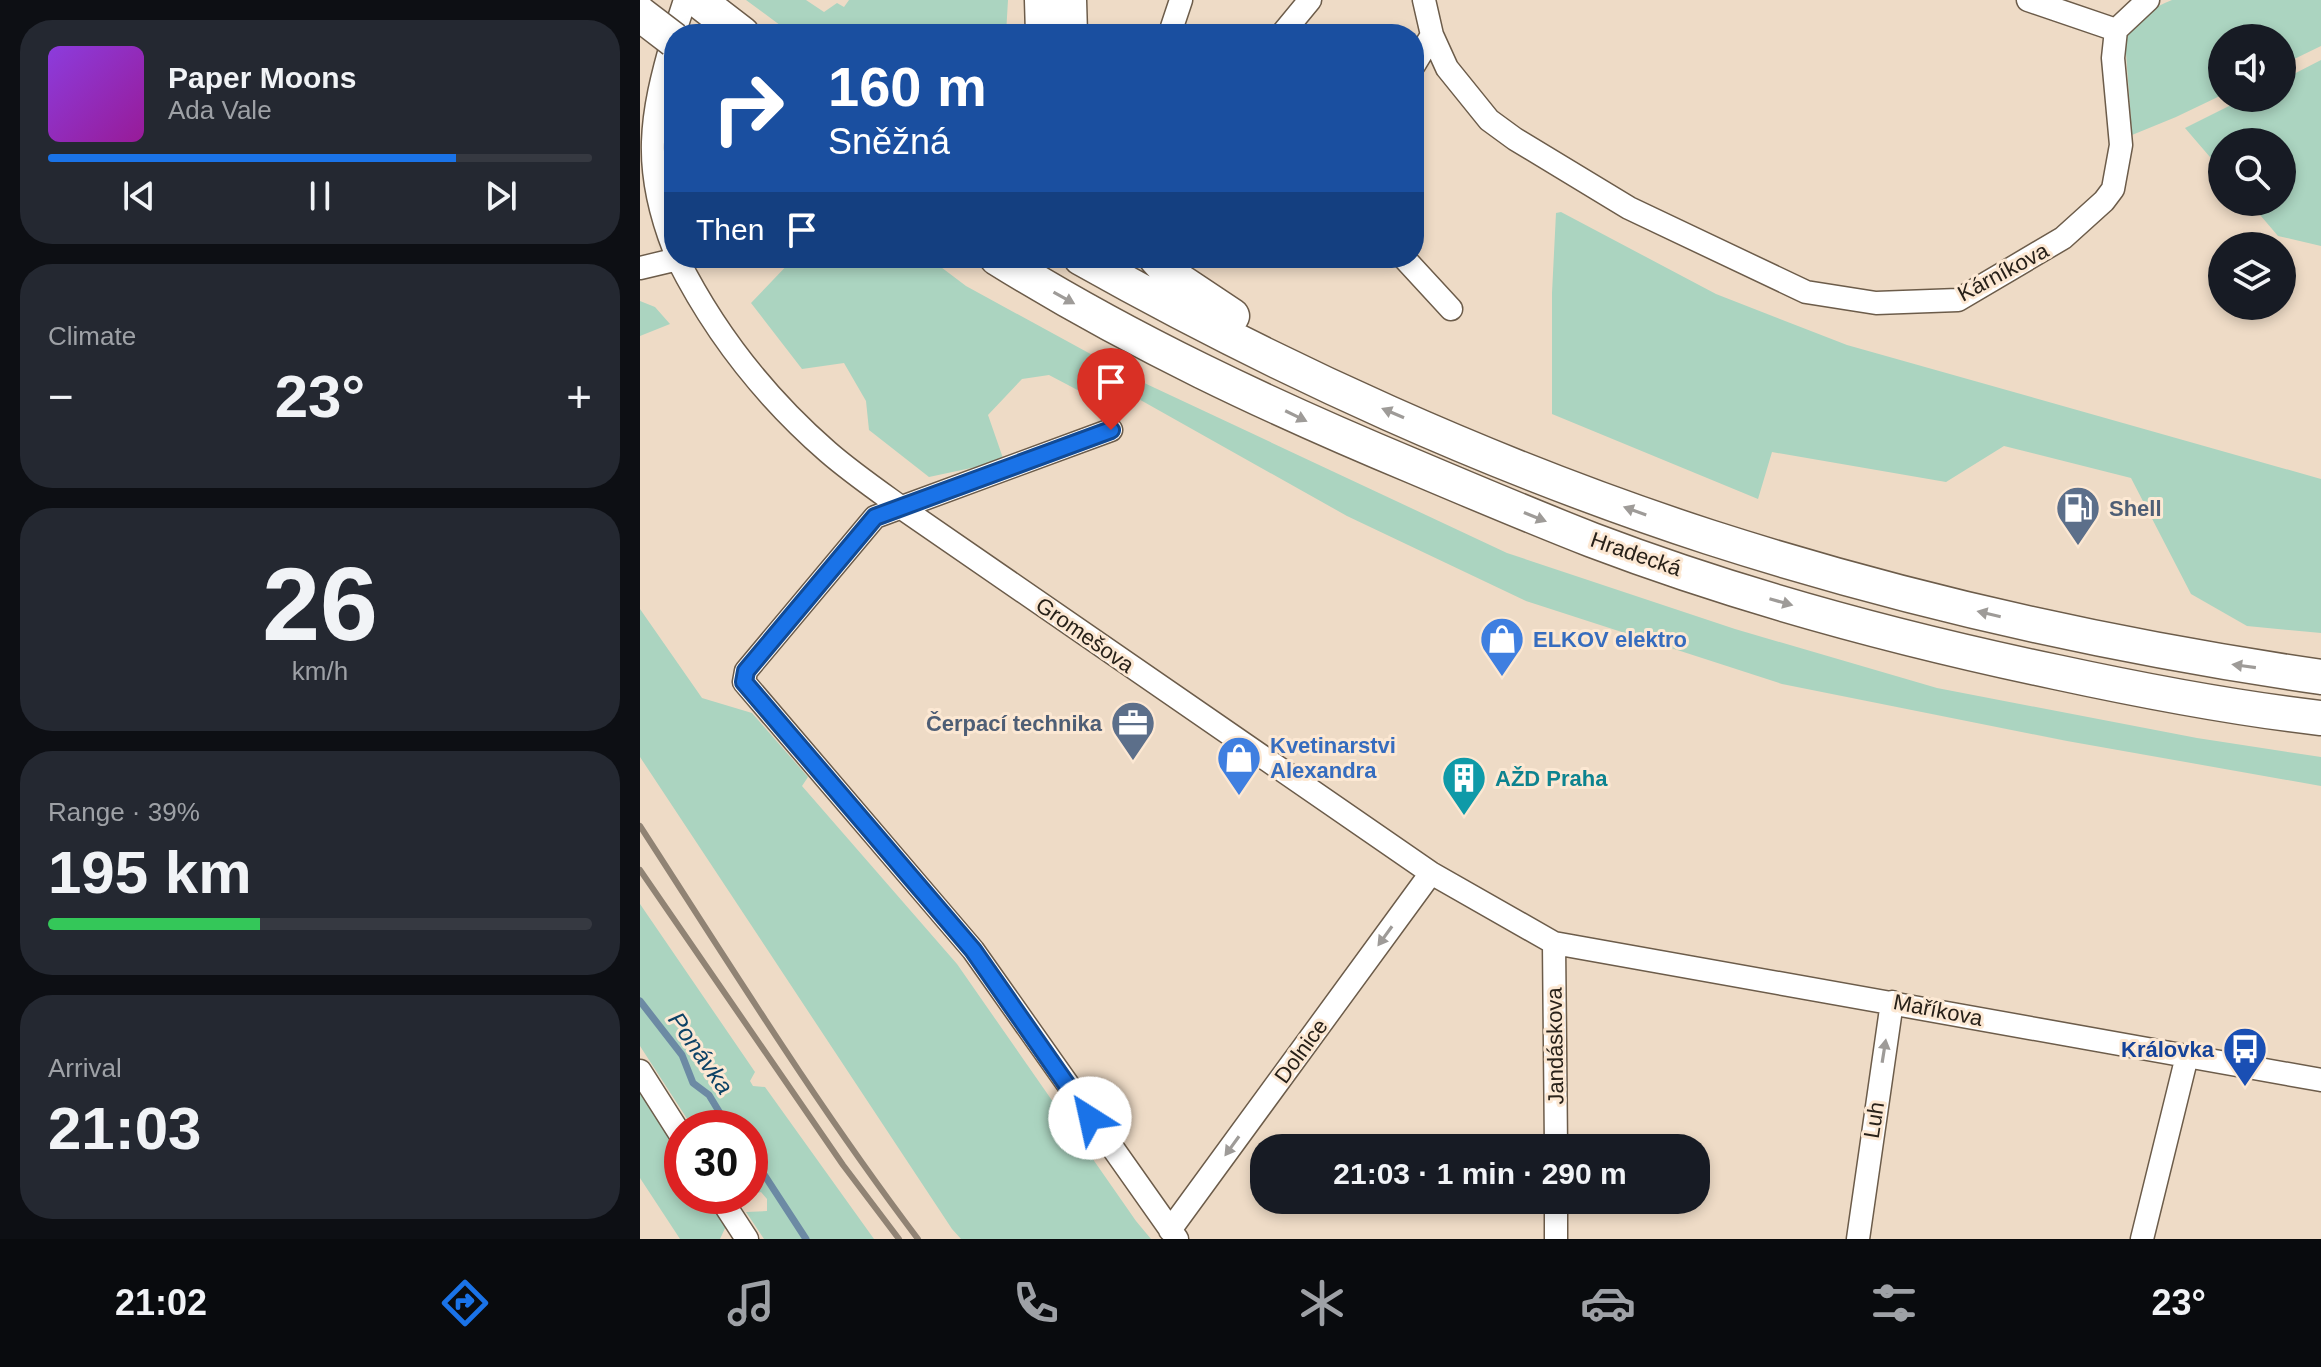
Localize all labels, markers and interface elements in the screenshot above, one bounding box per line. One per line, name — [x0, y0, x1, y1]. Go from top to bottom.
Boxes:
map controls — [2208, 24, 2296, 320]
button: sound — [2208, 24, 2296, 112]
text: 160 m — [828, 55, 987, 118]
icon: right — [696, 56, 800, 160]
text: Paper Moons — [168, 61, 356, 94]
text: Ada Vale — [168, 95, 272, 125]
text: Sněžná — [828, 121, 950, 162]
button: search — [2208, 128, 2296, 216]
icon: previous — [117, 174, 161, 218]
icon: pause — [298, 174, 342, 218]
icon: next — [479, 174, 523, 218]
icon: arrive — [780, 208, 824, 252]
text: Then — [696, 213, 764, 246]
button: layers — [2208, 232, 2296, 320]
street label: Kárníkova — [1953, 237, 2053, 306]
one-way arrow — [1053, 291, 1075, 305]
text: Climate — [48, 321, 136, 351]
pin — [1077, 348, 1145, 430]
icon: arrive — [1089, 360, 1133, 404]
text: 23° — [275, 363, 365, 430]
text: − — [48, 372, 74, 421]
text: + — [566, 372, 592, 421]
one-way arrow — [1382, 407, 1405, 420]
one-way arrow — [1284, 409, 1307, 423]
fuel station icon: Shell — [2054, 484, 2102, 547]
place label: Shell — [2109, 496, 2162, 521]
one-way arrow — [1622, 504, 1646, 516]
one-way arrow — [1523, 510, 1547, 523]
street label: Hradecká — [1587, 527, 1685, 581]
text: 26 — [262, 546, 378, 662]
street label: Gromešova — [1031, 592, 1139, 678]
one-way arrow — [1769, 596, 1793, 609]
one-way arrow — [1976, 607, 2001, 620]
shop icon: ELKOV elektro — [1478, 615, 1526, 678]
place label: ELKOV elektro — [1533, 627, 1687, 652]
text: km/h — [292, 656, 348, 686]
one-way arrow — [2231, 659, 2256, 672]
office icon: Čerpací technika — [1109, 699, 1157, 762]
place label: Čerpací technika — [926, 711, 1103, 736]
place label: Kvetinarstvi Alexandra — [1270, 733, 1396, 783]
shop icon: Kvetinarstvi Alexandra — [1215, 734, 1263, 797]
building icon: AŽD Praha — [1440, 754, 1488, 817]
place label: AŽD Praha — [1495, 766, 1608, 791]
text: Range · 39% — [48, 797, 200, 827]
text: 195 km — [48, 839, 252, 906]
one-way arrow — [1378, 926, 1394, 946]
street label: Jandáskova — [1541, 986, 1569, 1105]
street label: Maříkova — [1891, 989, 1986, 1031]
water label: Ponávka — [663, 1007, 739, 1099]
street label: Dolnice — [1269, 1014, 1333, 1088]
bus stop icon: Královka — [2221, 1025, 2269, 1088]
place label: Královka — [2121, 1037, 2215, 1062]
one-way arrow — [1879, 1038, 1891, 1063]
text: Arrival — [48, 1053, 122, 1083]
position arrow — [1048, 1076, 1132, 1160]
text: 21:03 — [48, 1095, 201, 1162]
street label: Luh — [1859, 1100, 1889, 1140]
speed limit sign: 30 — [664, 1110, 768, 1214]
one-way arrow — [1225, 1135, 1240, 1156]
text: 21:03 · 1 min · 290 m — [1333, 1157, 1627, 1190]
icon: directions — [437, 1275, 493, 1331]
icon: music — [723, 1275, 779, 1331]
icon: phone — [1008, 1275, 1064, 1331]
icon: climate — [1294, 1275, 1350, 1331]
icon: car — [1580, 1275, 1636, 1331]
icon: filters — [1866, 1275, 1922, 1331]
text: 21:02 — [115, 1282, 207, 1323]
text: 23° — [2152, 1282, 2206, 1323]

